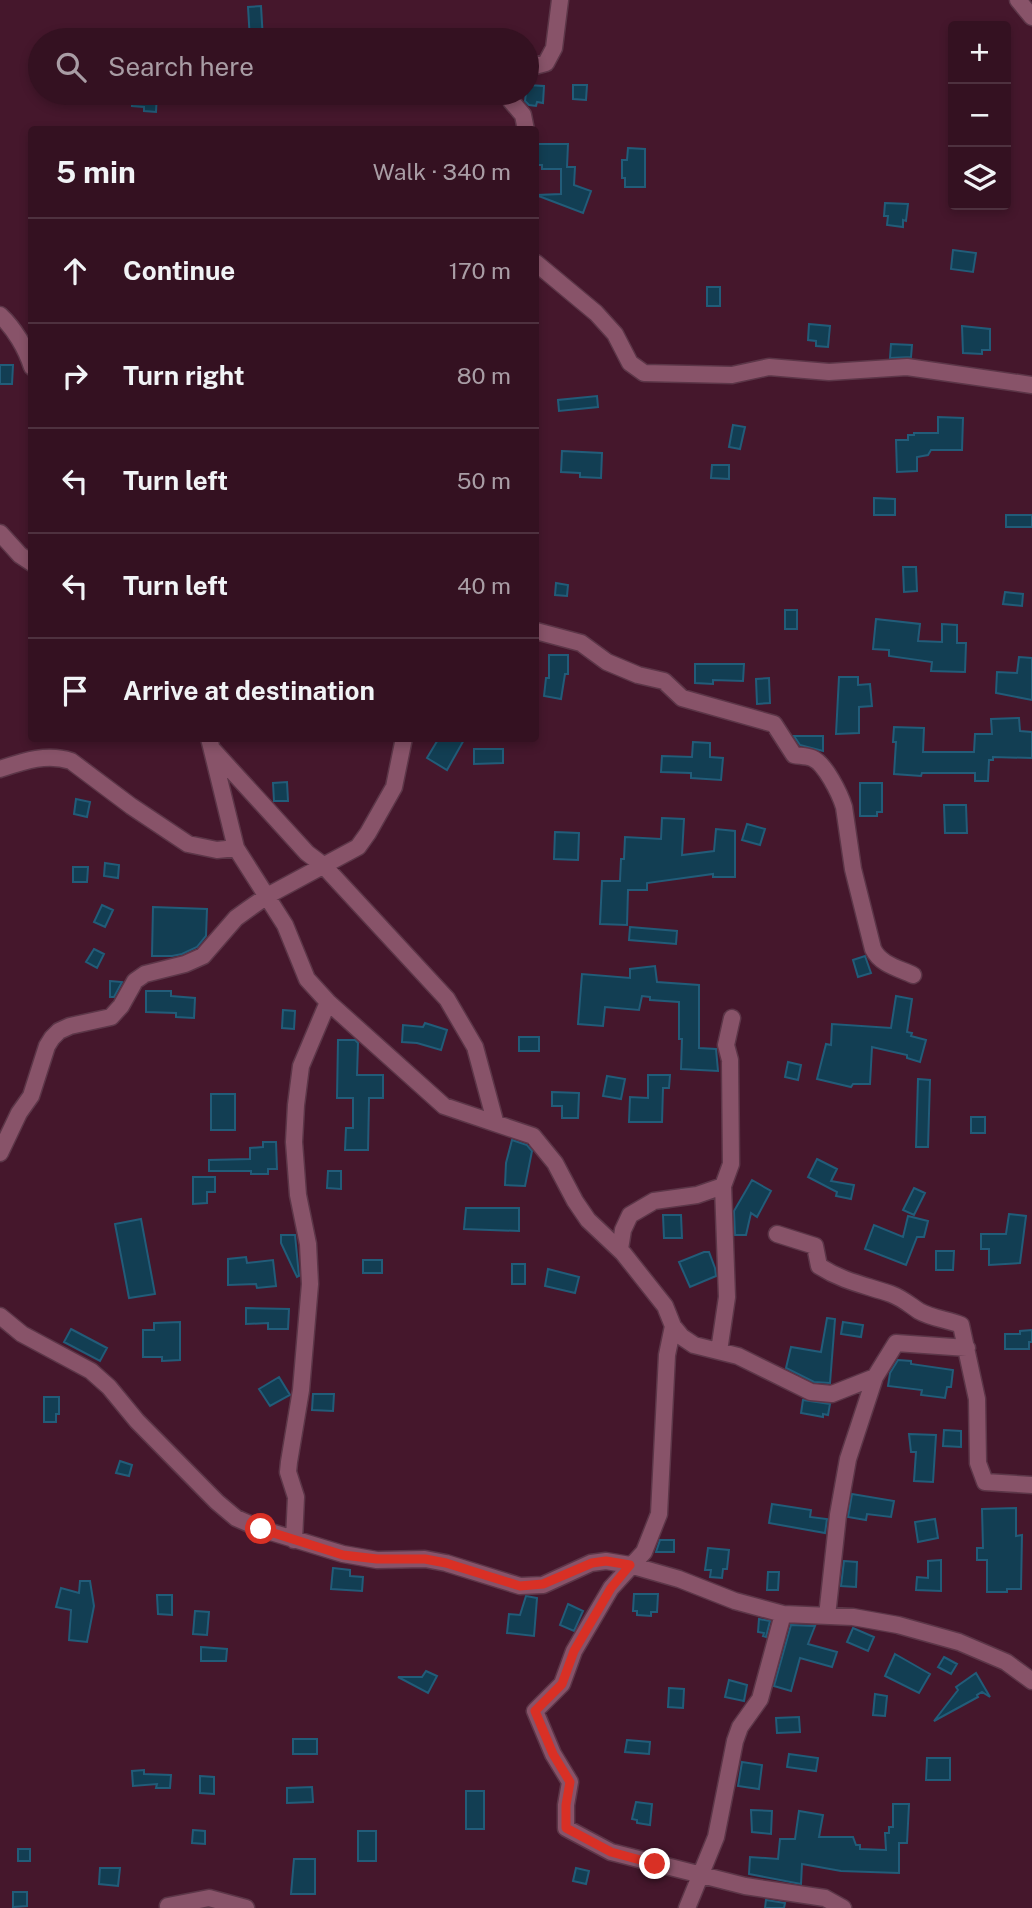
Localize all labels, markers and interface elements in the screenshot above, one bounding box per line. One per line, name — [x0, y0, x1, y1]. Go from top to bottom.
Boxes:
map controls — [948, 21, 1011, 210]
button: + — [948, 21, 1011, 84]
search box — [28, 28, 539, 105]
icon: search — [52, 48, 90, 86]
text: Search here — [108, 51, 254, 82]
button: − — [948, 84, 1011, 147]
button: layers — [948, 147, 1011, 210]
text: 5 min — [56, 154, 136, 190]
text: Walk · 340 m — [373, 158, 511, 185]
icon: ahead — [56, 252, 94, 290]
text: Continue — [123, 255, 235, 286]
text: 170 m — [449, 257, 511, 284]
icon: right — [56, 357, 94, 395]
text: Turn right — [123, 360, 245, 391]
text: 80 m — [457, 362, 511, 389]
icon: left — [56, 462, 94, 500]
text: Turn left — [123, 465, 228, 496]
text: 50 m — [457, 467, 511, 494]
icon: left — [56, 567, 94, 605]
text: Turn left — [123, 570, 228, 601]
text: 40 m — [457, 572, 511, 599]
icon: arrive — [56, 672, 94, 710]
text: Arrive at destination — [123, 675, 375, 706]
route start — [245, 1513, 276, 1544]
route end — [639, 1848, 670, 1879]

